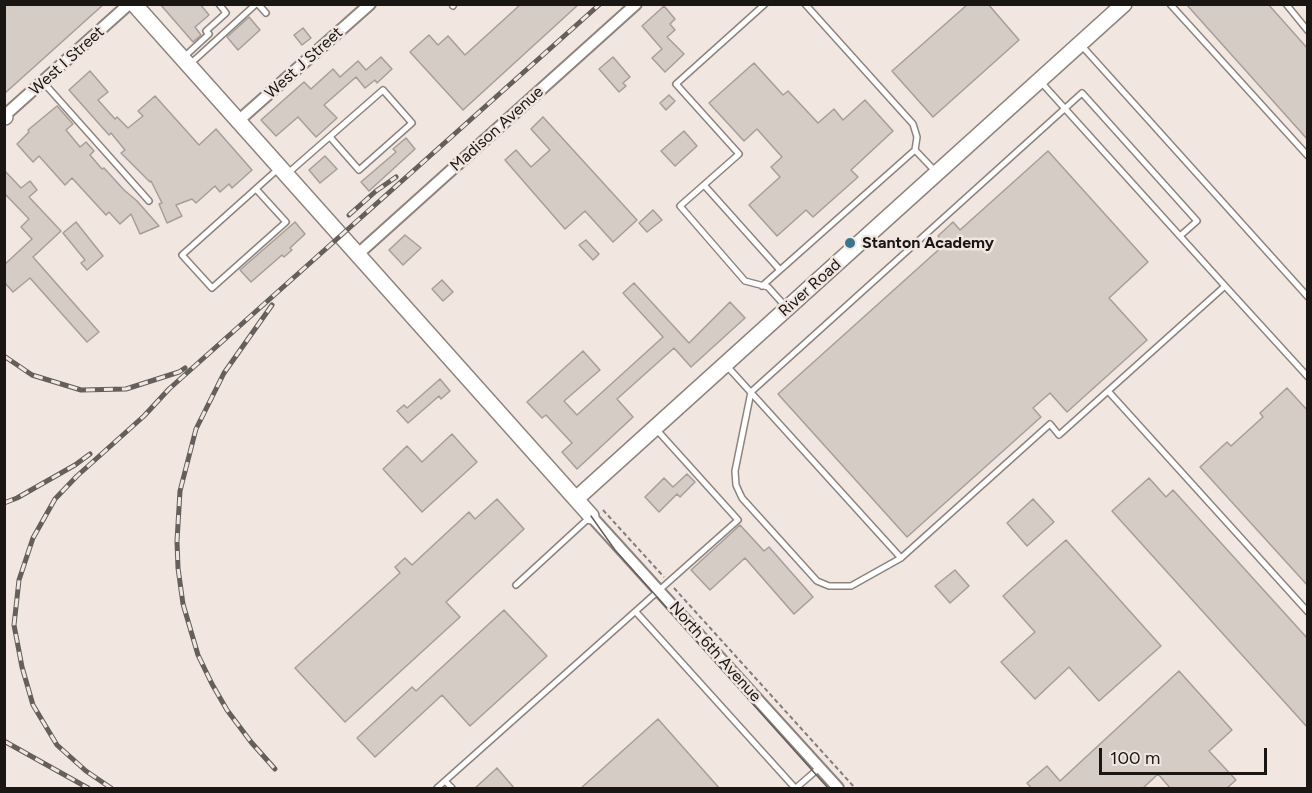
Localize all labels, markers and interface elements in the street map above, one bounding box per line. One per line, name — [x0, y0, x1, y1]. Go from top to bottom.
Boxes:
street label: West I Street — [26, 22, 108, 100]
street label: West J Street — [261, 23, 347, 103]
street label: Madison Avenue — [447, 82, 547, 176]
place label: Stanton Academy — [862, 233, 994, 253]
marker: Stanton Academy — [843, 236, 857, 250]
street label: River Road — [775, 255, 845, 321]
street label: North 6th Avenue — [665, 598, 765, 706]
scale bar — [1102, 736, 1270, 774]
text: 100 m — [1110, 747, 1160, 769]

